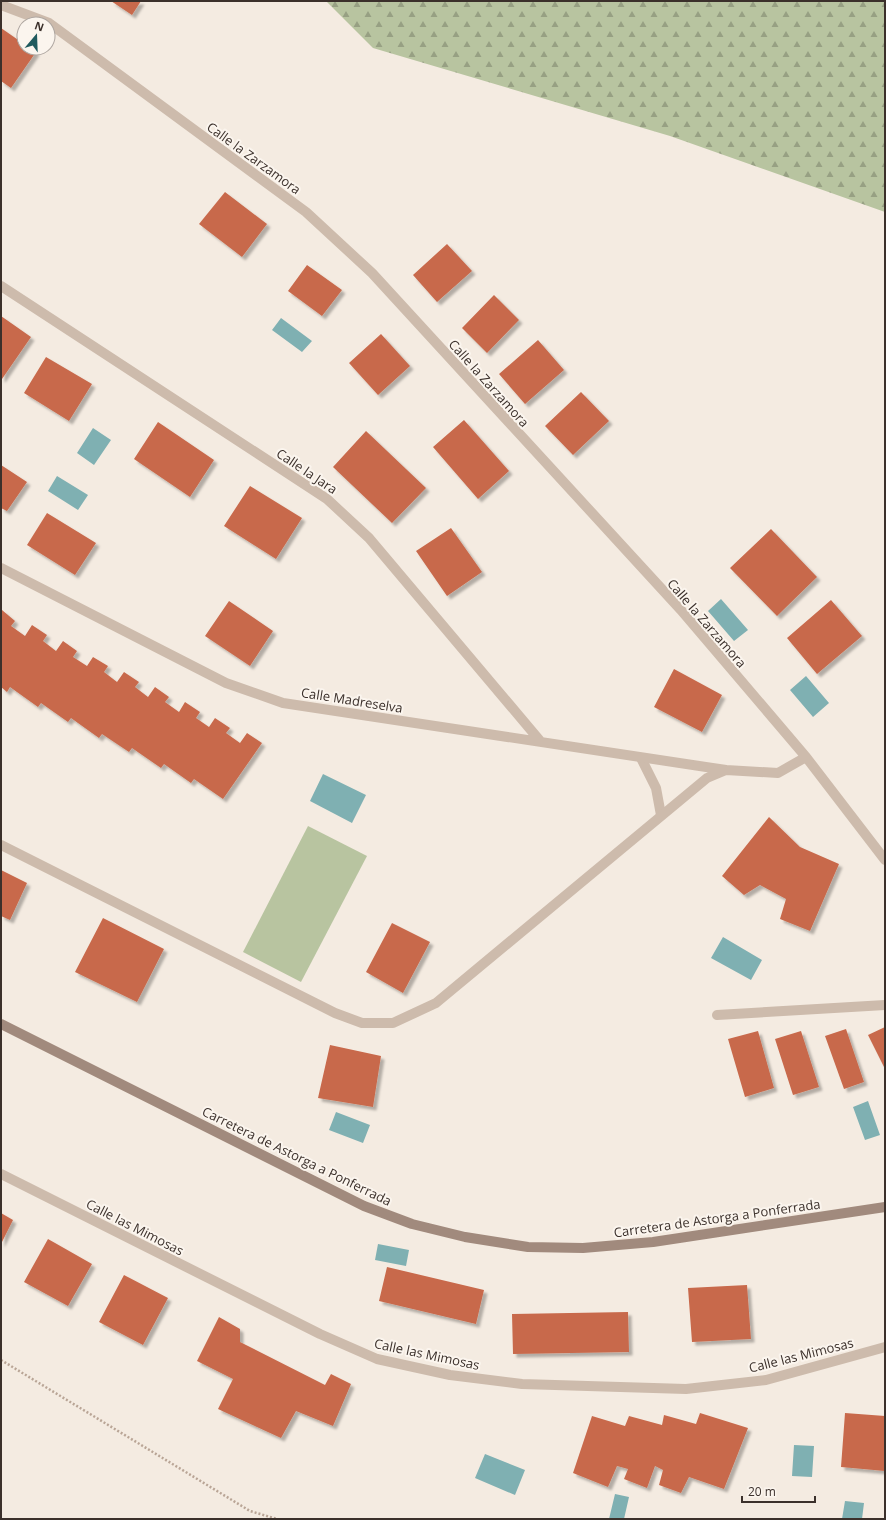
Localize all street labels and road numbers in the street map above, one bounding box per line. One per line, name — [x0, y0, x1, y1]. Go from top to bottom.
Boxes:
street label: Calle la Zarzamora — [203, 118, 305, 198]
street label: Calle la Zarzamora — [445, 335, 533, 431]
street label: Calle la Jara — [273, 444, 341, 498]
street label: Calle la Zarzamora — [663, 575, 751, 671]
street label: Calle Madreselva — [300, 683, 404, 717]
street label: Carretera de Astorga a Ponferrada — [199, 1102, 395, 1210]
street label: Calle las Mimosas — [83, 1195, 187, 1259]
street label: Carretera de Astorga a Ponferrada — [612, 1195, 822, 1241]
street label: Calle las Mimosas — [747, 1333, 855, 1377]
street label: Calle las Mimosas — [373, 1334, 481, 1374]

